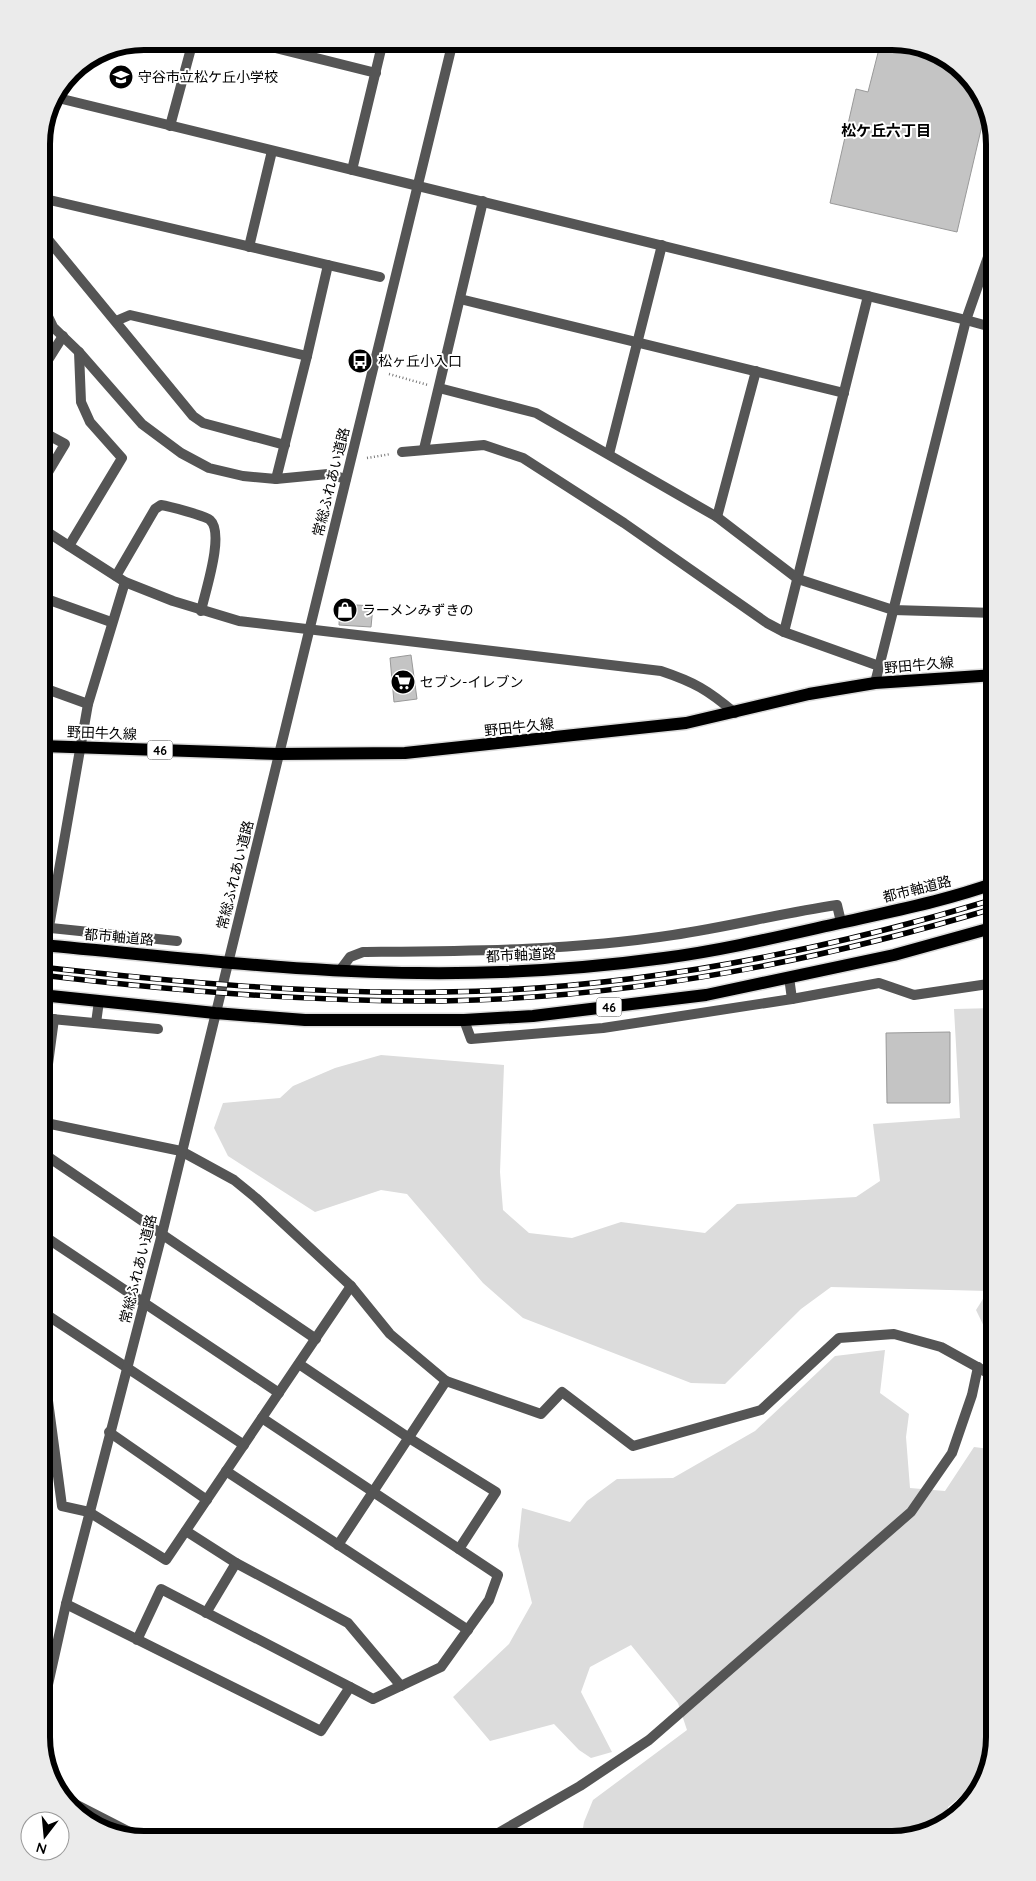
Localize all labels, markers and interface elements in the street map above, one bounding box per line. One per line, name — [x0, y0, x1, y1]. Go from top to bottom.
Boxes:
school or university icon: 守谷市立松ケ丘小学校 — [108, 64, 134, 90]
place label: 守谷市立松ケ丘小学校 — [138, 68, 278, 86]
district label: 松ケ丘六丁目 — [841, 121, 931, 140]
bus stop icon: 松ヶ丘小入口 — [347, 348, 373, 374]
place label: 松ヶ丘小入口 — [378, 352, 462, 370]
street label: 常総ふれあい道路 — [309, 425, 353, 539]
shop icon: ラーメンみずきの — [332, 597, 358, 623]
place label: ラーメンみずきの — [362, 601, 473, 619]
street label: 野田牛久線 — [883, 653, 955, 677]
supermarket icon: セブン-イレブン — [390, 669, 416, 695]
place label: セブン-イレブン — [420, 673, 523, 691]
street label: 野田牛久線 — [483, 714, 555, 740]
street label: 野田牛久線 — [67, 723, 137, 743]
road number: 46 — [148, 740, 172, 760]
street label: 常総ふれあい道路 — [213, 818, 257, 932]
street label: 都市軸道路 — [881, 872, 953, 906]
street label: 都市軸道路 — [83, 925, 155, 949]
street label: 都市軸道路 — [486, 944, 556, 966]
road number: 46 — [596, 998, 622, 1016]
street label: 常総ふれあい道路 — [116, 1212, 160, 1326]
north arrow — [20, 1811, 70, 1861]
text: N — [34, 1838, 49, 1859]

